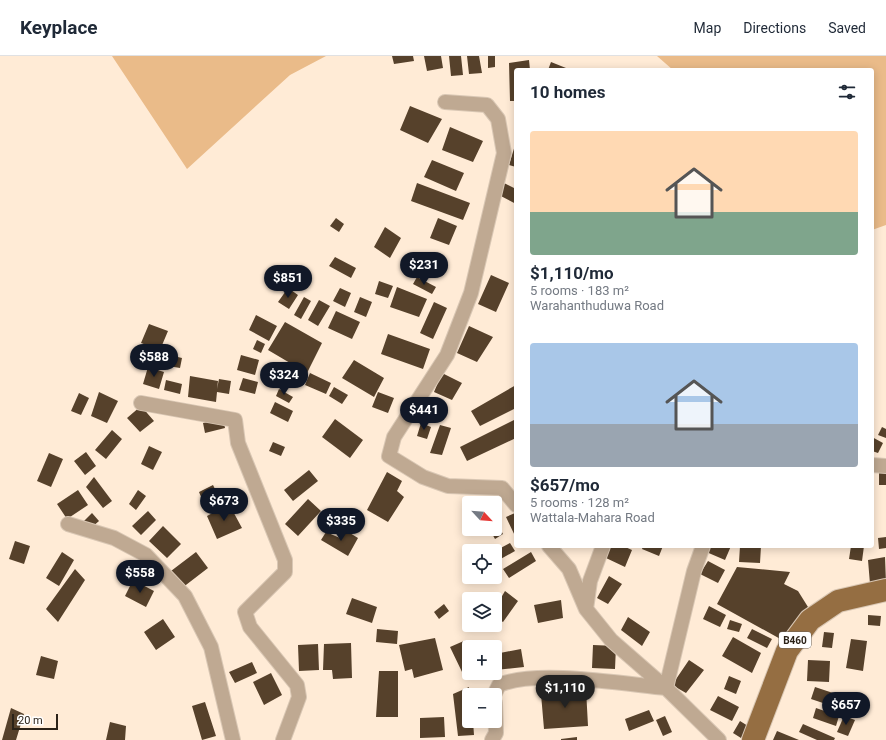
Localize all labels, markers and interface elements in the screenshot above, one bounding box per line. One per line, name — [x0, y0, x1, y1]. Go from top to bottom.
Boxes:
text: Keyplace — [20, 16, 98, 39]
text: Map — [694, 20, 721, 36]
text: Directions — [743, 20, 806, 36]
text: Saved — [828, 20, 866, 36]
icon: filters — [836, 81, 858, 103]
text: 10 homes — [530, 82, 606, 102]
icon: home — [658, 157, 730, 229]
pin: $231 — [400, 252, 448, 286]
text: $231 — [409, 257, 439, 272]
text: $1,110/mo — [530, 263, 614, 283]
pin: $851 — [264, 265, 312, 299]
text: $851 — [273, 270, 303, 285]
text: 5 rooms · 183 m² — [530, 283, 629, 298]
text: Warahanthuduwa Road — [530, 298, 664, 313]
pin: $588 — [130, 344, 178, 378]
text: $588 — [139, 349, 169, 364]
pin: $324 — [260, 362, 308, 396]
text: $324 — [269, 367, 299, 382]
icon: home — [658, 369, 730, 441]
pin: $441 — [400, 397, 448, 431]
text: $441 — [409, 402, 439, 417]
text: $657/mo — [530, 475, 600, 495]
pin: $673 — [200, 488, 248, 522]
text: $673 — [209, 493, 239, 508]
text: 5 rooms · 128 m² — [530, 495, 629, 510]
north arrow — [462, 496, 502, 536]
map controls — [462, 496, 502, 728]
pin: $335 — [317, 508, 365, 542]
text: Wattala-Mahara Road — [530, 510, 655, 525]
text: $335 — [326, 513, 356, 528]
button: locate — [462, 544, 502, 584]
pin: $558 — [116, 560, 164, 594]
text: $558 — [125, 565, 155, 580]
button: layers — [462, 592, 502, 632]
road number: B460 — [779, 632, 811, 648]
button: + — [462, 640, 502, 680]
pin: $1,110 — [532, 675, 598, 709]
text: $1,110 — [545, 680, 585, 695]
button: − — [462, 688, 502, 728]
pin: $657 — [822, 692, 870, 726]
text: $657 — [831, 697, 861, 712]
scale bar — [12, 712, 58, 731]
text: 20 m — [18, 714, 43, 727]

